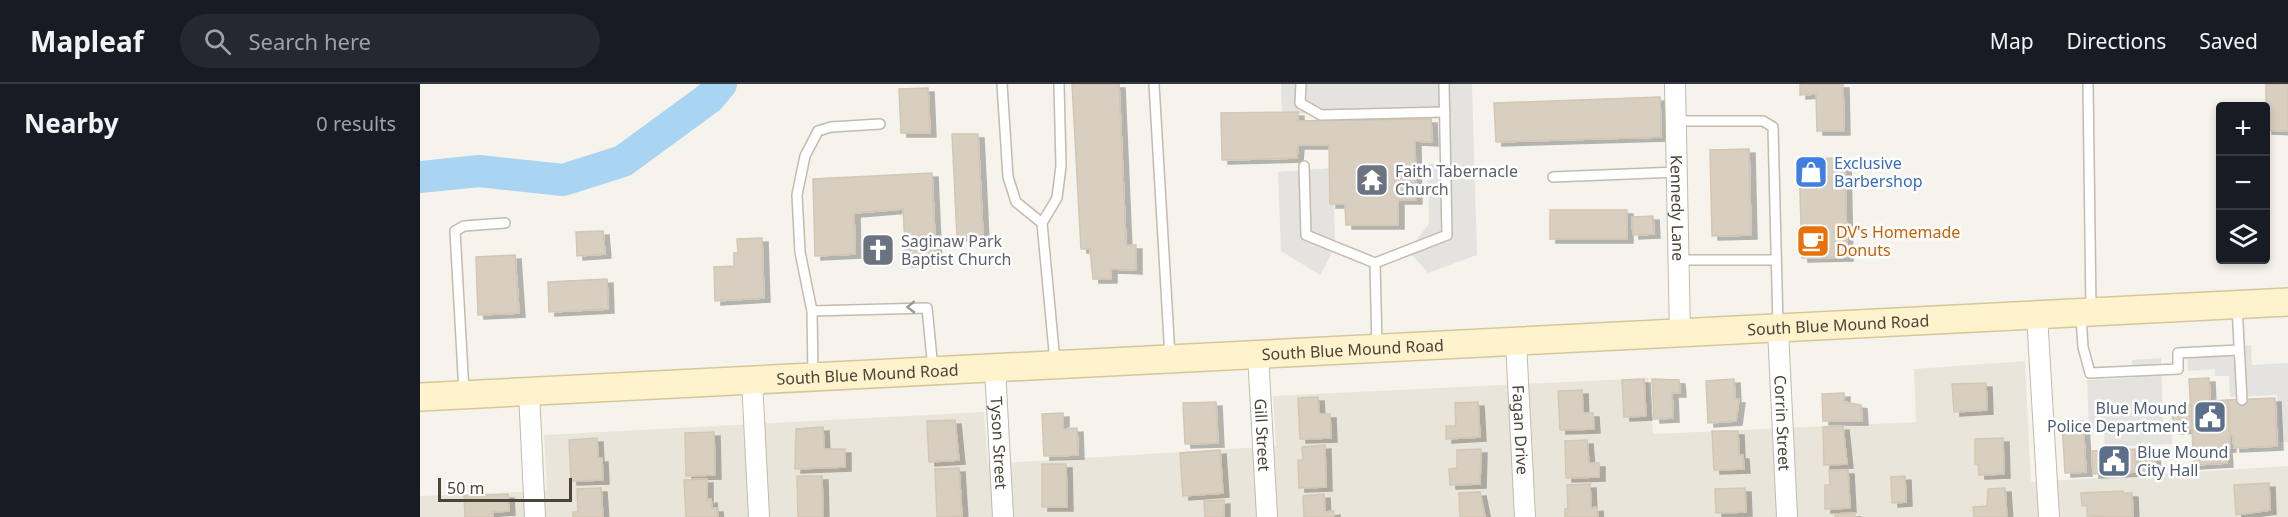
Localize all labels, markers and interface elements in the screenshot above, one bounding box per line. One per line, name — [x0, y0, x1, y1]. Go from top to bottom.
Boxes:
search box — [180, 14, 600, 68]
text: Mapleaf — [30, 22, 144, 60]
icon: search — [201, 25, 234, 58]
text: Search here — [249, 26, 371, 56]
text: Map — [1990, 27, 2034, 55]
text: Directions — [2067, 27, 2166, 55]
text: Saved — [2199, 27, 2258, 55]
map controls — [2216, 102, 2270, 264]
button: + — [2216, 102, 2270, 156]
text: Nearby — [24, 105, 119, 141]
text: 0 results — [316, 110, 396, 137]
place label: Exclusive Barbershop — [1834, 152, 1923, 192]
shop icon: Exclusive Barbershop — [1793, 154, 1829, 190]
street label: Kennedy Lane — [1665, 155, 1690, 261]
button: − — [2216, 156, 2270, 210]
place label: Faith Tabernacle Church — [1395, 160, 1518, 200]
temple icon: Faith Tabernacle Church — [1354, 162, 1390, 198]
button: layers — [2216, 210, 2270, 264]
place label: DV's Homemade Donuts — [1836, 221, 1960, 261]
cafe icon: DV's Homemade Donuts — [1795, 223, 1831, 259]
place label: Saginaw Park Baptist Church — [901, 230, 1011, 270]
church icon: Saginaw Park Baptist Church — [860, 232, 896, 268]
one-way arrow — [907, 301, 916, 313]
street label: South Blue Mound Road — [1747, 309, 1930, 340]
street label: South Blue Mound Road — [1261, 334, 1444, 365]
street label: South Blue Mound Road — [776, 359, 959, 390]
street label: Corrin Street — [1769, 374, 1796, 472]
street label: Fagan Drive — [1507, 384, 1534, 475]
street label: Tyson Street — [986, 396, 1013, 490]
place label: Blue Mound Police Department — [2047, 397, 2187, 437]
street label: Gill Street — [1249, 398, 1275, 472]
public building icon: Blue Mound Police Department — [2192, 399, 2228, 435]
place label: Blue Mound City Hall — [2137, 441, 2228, 481]
public building icon: Blue Mound City Hall — [2096, 443, 2132, 479]
scale bar — [438, 475, 572, 502]
text: 50 m — [447, 477, 484, 499]

